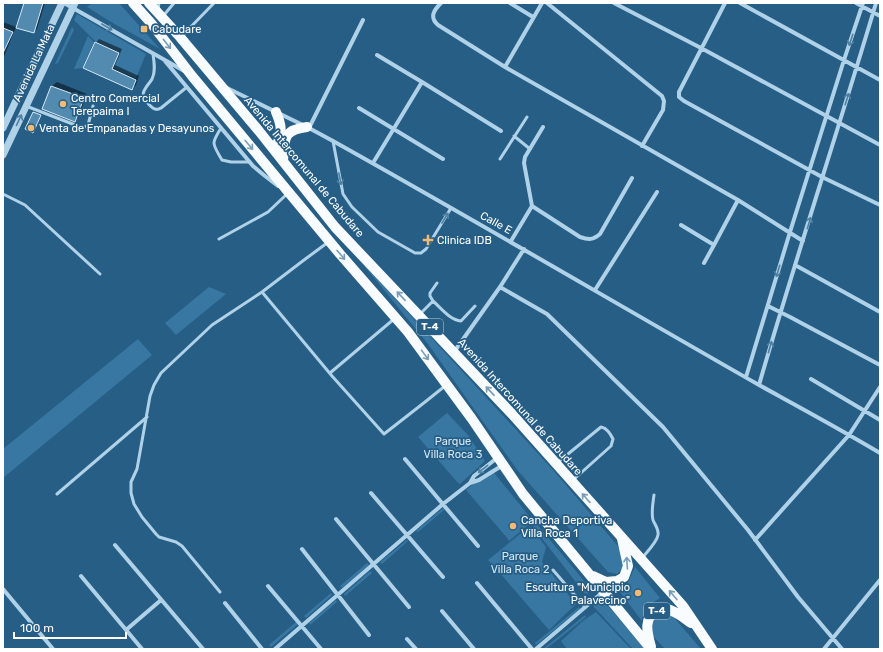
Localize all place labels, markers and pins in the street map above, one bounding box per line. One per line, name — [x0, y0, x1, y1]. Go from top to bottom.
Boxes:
place label: Cabudare — [152, 23, 201, 36]
marker: Cabudare — [139, 24, 149, 34]
place label: Centro Comercial Terepaima I — [71, 92, 160, 118]
marker: Centro Comercial Terepaima I — [58, 99, 68, 109]
place label: Venta de Empanadas y Desayunos — [39, 122, 215, 135]
marker: Venta de Empanadas y Desayunos — [26, 123, 36, 133]
marker: Clinica IDB — [422, 234, 434, 246]
place label: Clinica IDB — [437, 234, 492, 247]
place label: Cancha Deportiva Villa Roca 1 — [521, 514, 612, 540]
marker: Cancha Deportiva Villa Roca 1 — [508, 521, 518, 531]
place label: Escultura "Municipio Palavecino" — [526, 581, 630, 607]
marker: Escultura "Municipio Palavecino" — [633, 588, 643, 598]

